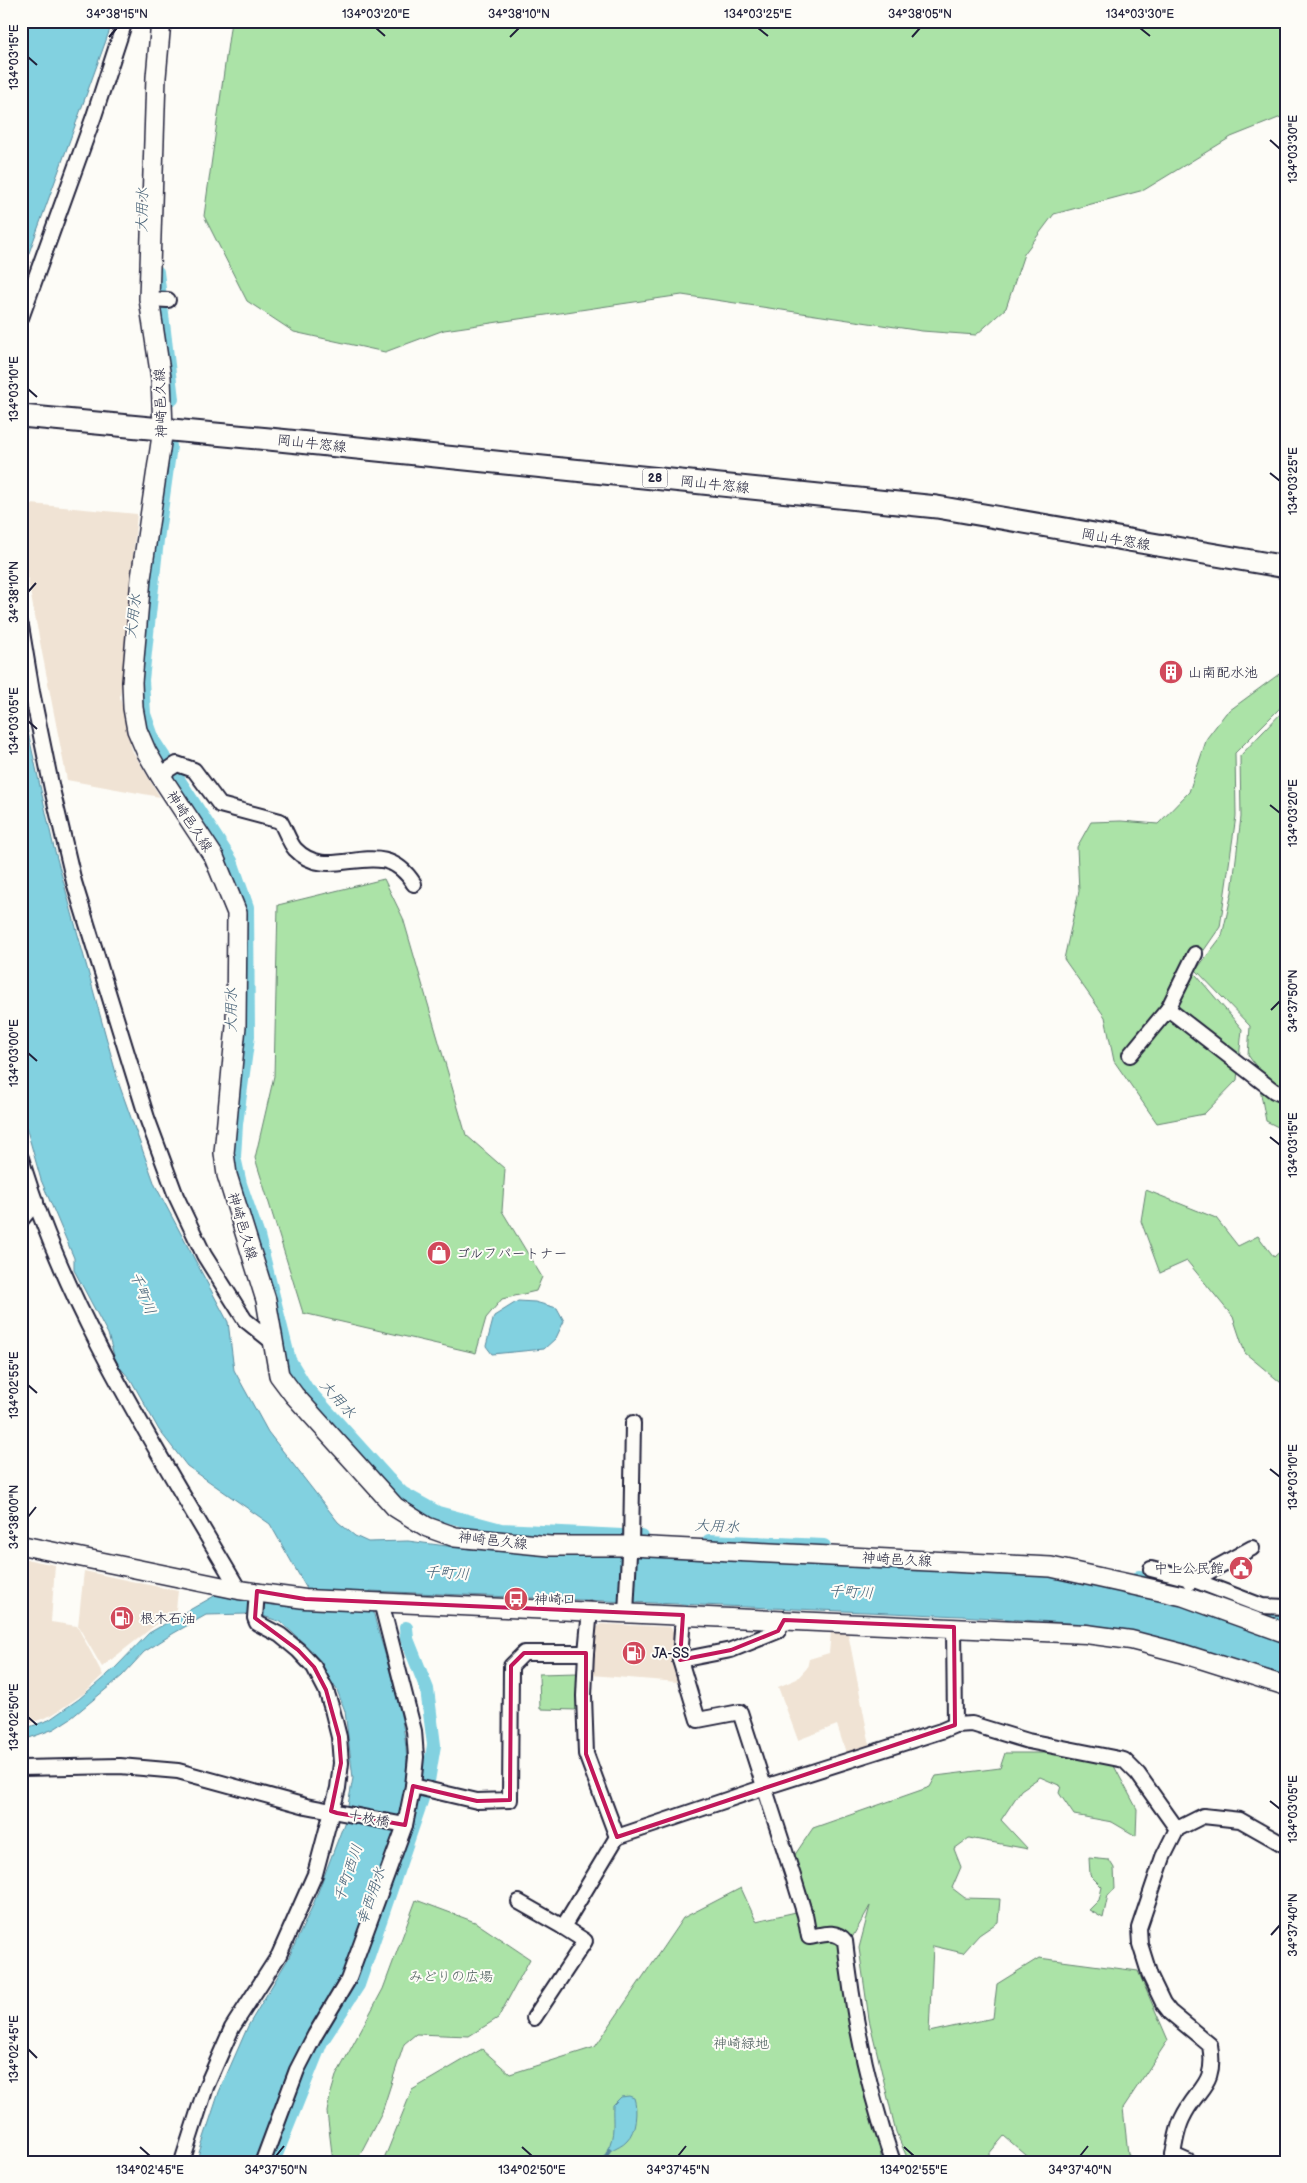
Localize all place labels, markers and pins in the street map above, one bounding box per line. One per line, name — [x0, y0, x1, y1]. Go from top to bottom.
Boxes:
building icon: 山南配水池 — [1158, 659, 1184, 685]
place label: 山南配水池 — [1188, 664, 1258, 681]
shop icon: ゴルフパートナー — [426, 1240, 452, 1266]
place label: ゴルフパートナー — [456, 1245, 567, 1262]
public building icon: 中上公民館 — [1228, 1555, 1254, 1581]
place label: 中上公民館 — [1154, 1560, 1224, 1577]
bus stop icon: 神崎口 — [503, 1586, 529, 1612]
place label: 神崎口 — [534, 1591, 576, 1608]
fuel station icon: 根木石油 — [109, 1605, 135, 1631]
place label: 根木石油 — [140, 1610, 196, 1627]
fuel station icon: JA-SS — [621, 1640, 647, 1666]
place label: JA-SS — [652, 1645, 689, 1662]

